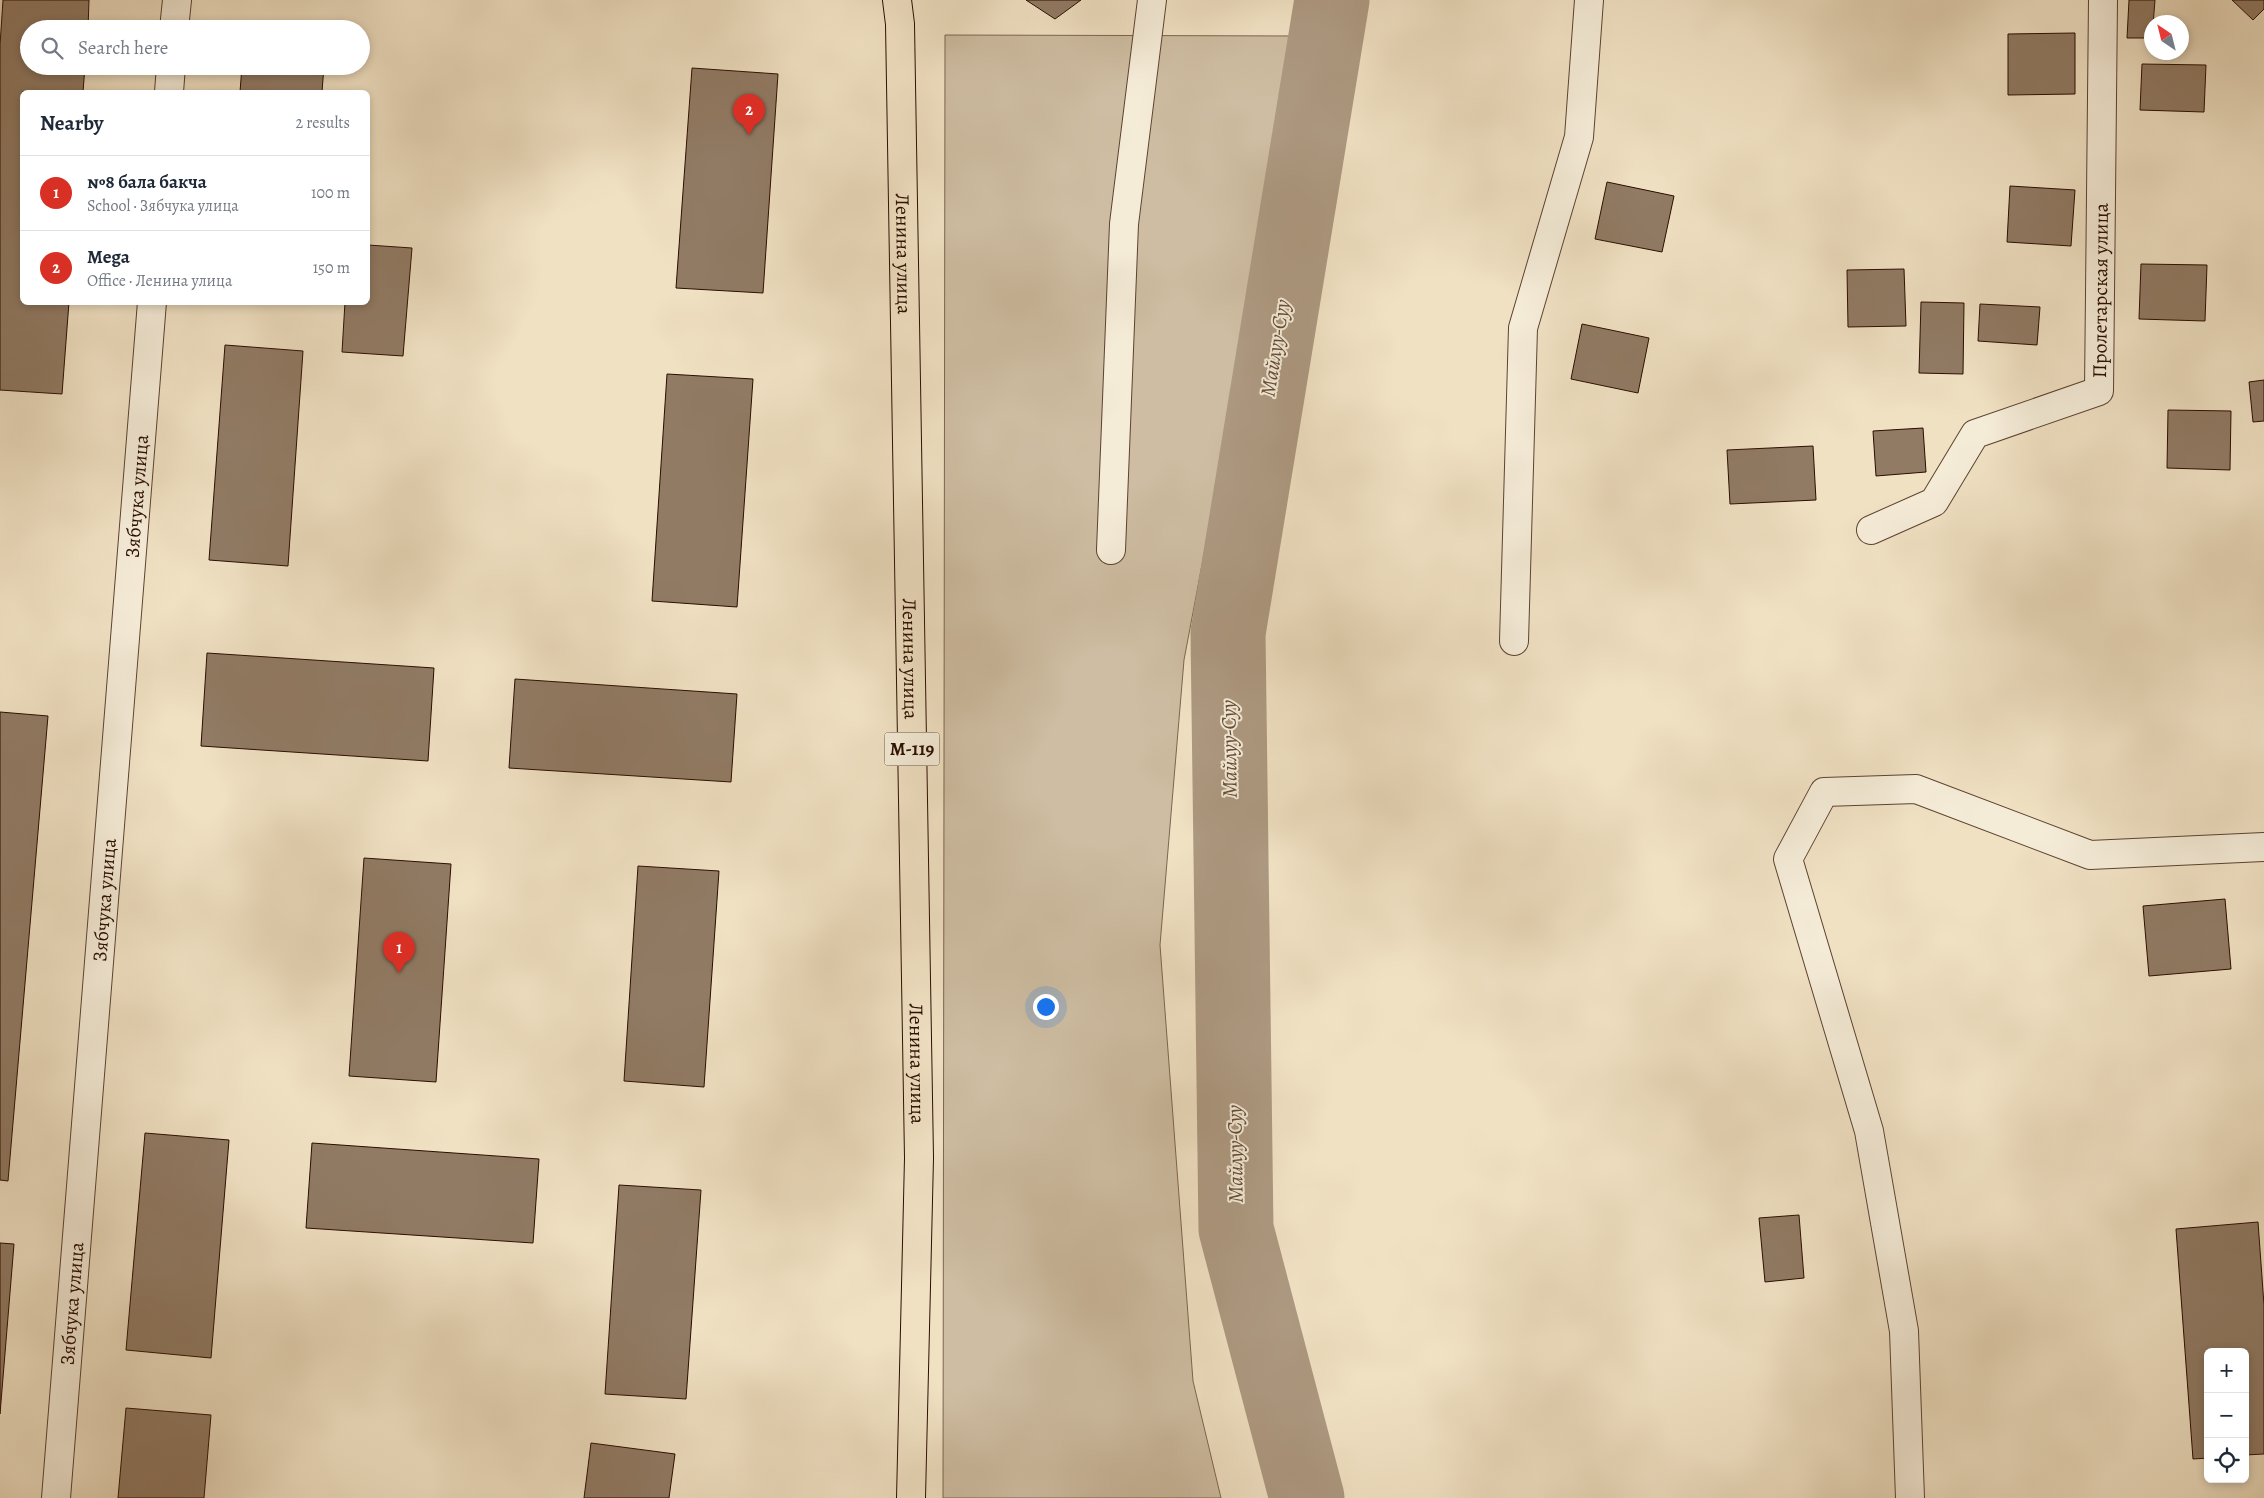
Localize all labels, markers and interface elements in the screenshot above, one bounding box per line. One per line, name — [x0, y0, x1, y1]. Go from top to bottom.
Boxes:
north arrow — [2144, 15, 2189, 60]
search box — [20, 20, 370, 75]
icon: search — [38, 34, 66, 62]
text: Search here — [78, 35, 168, 61]
pin: 2 — [733, 94, 765, 135]
text: Nearby — [40, 109, 103, 137]
text: 2 results — [295, 112, 350, 134]
text: №8 бала бакча — [87, 169, 207, 195]
text: 1 — [53, 182, 59, 204]
text: 100 m — [311, 182, 350, 204]
street label: Ленина улица — [889, 193, 918, 315]
text: School · Зябчука улица — [87, 195, 239, 217]
street label: Пролетарская улица — [2086, 202, 2114, 378]
text: Mega — [87, 244, 130, 270]
text: 2 — [52, 257, 60, 279]
text: 150 m — [313, 257, 350, 279]
text: Office · Ленина улица — [87, 270, 232, 292]
water label: Майлуу-Суу — [1254, 297, 1297, 399]
street label: Зябчука улица — [118, 433, 155, 559]
street label: Ленина улица — [896, 598, 925, 720]
water label: Майлуу-Суу — [1214, 699, 1244, 798]
road number: М-119 — [884, 732, 940, 766]
street label: Зябчука улица — [86, 836, 122, 963]
pin: 1 — [383, 932, 415, 973]
your location — [1033, 994, 1059, 1020]
street label: Ленина улица — [903, 1003, 932, 1125]
water label: Майлуу-Суу — [1220, 1104, 1250, 1203]
street label: Зябчука улица — [53, 1240, 90, 1366]
map controls — [2204, 1348, 2249, 1483]
button: + — [2204, 1348, 2249, 1393]
button: − — [2204, 1393, 2249, 1438]
button: locate — [2204, 1438, 2249, 1483]

